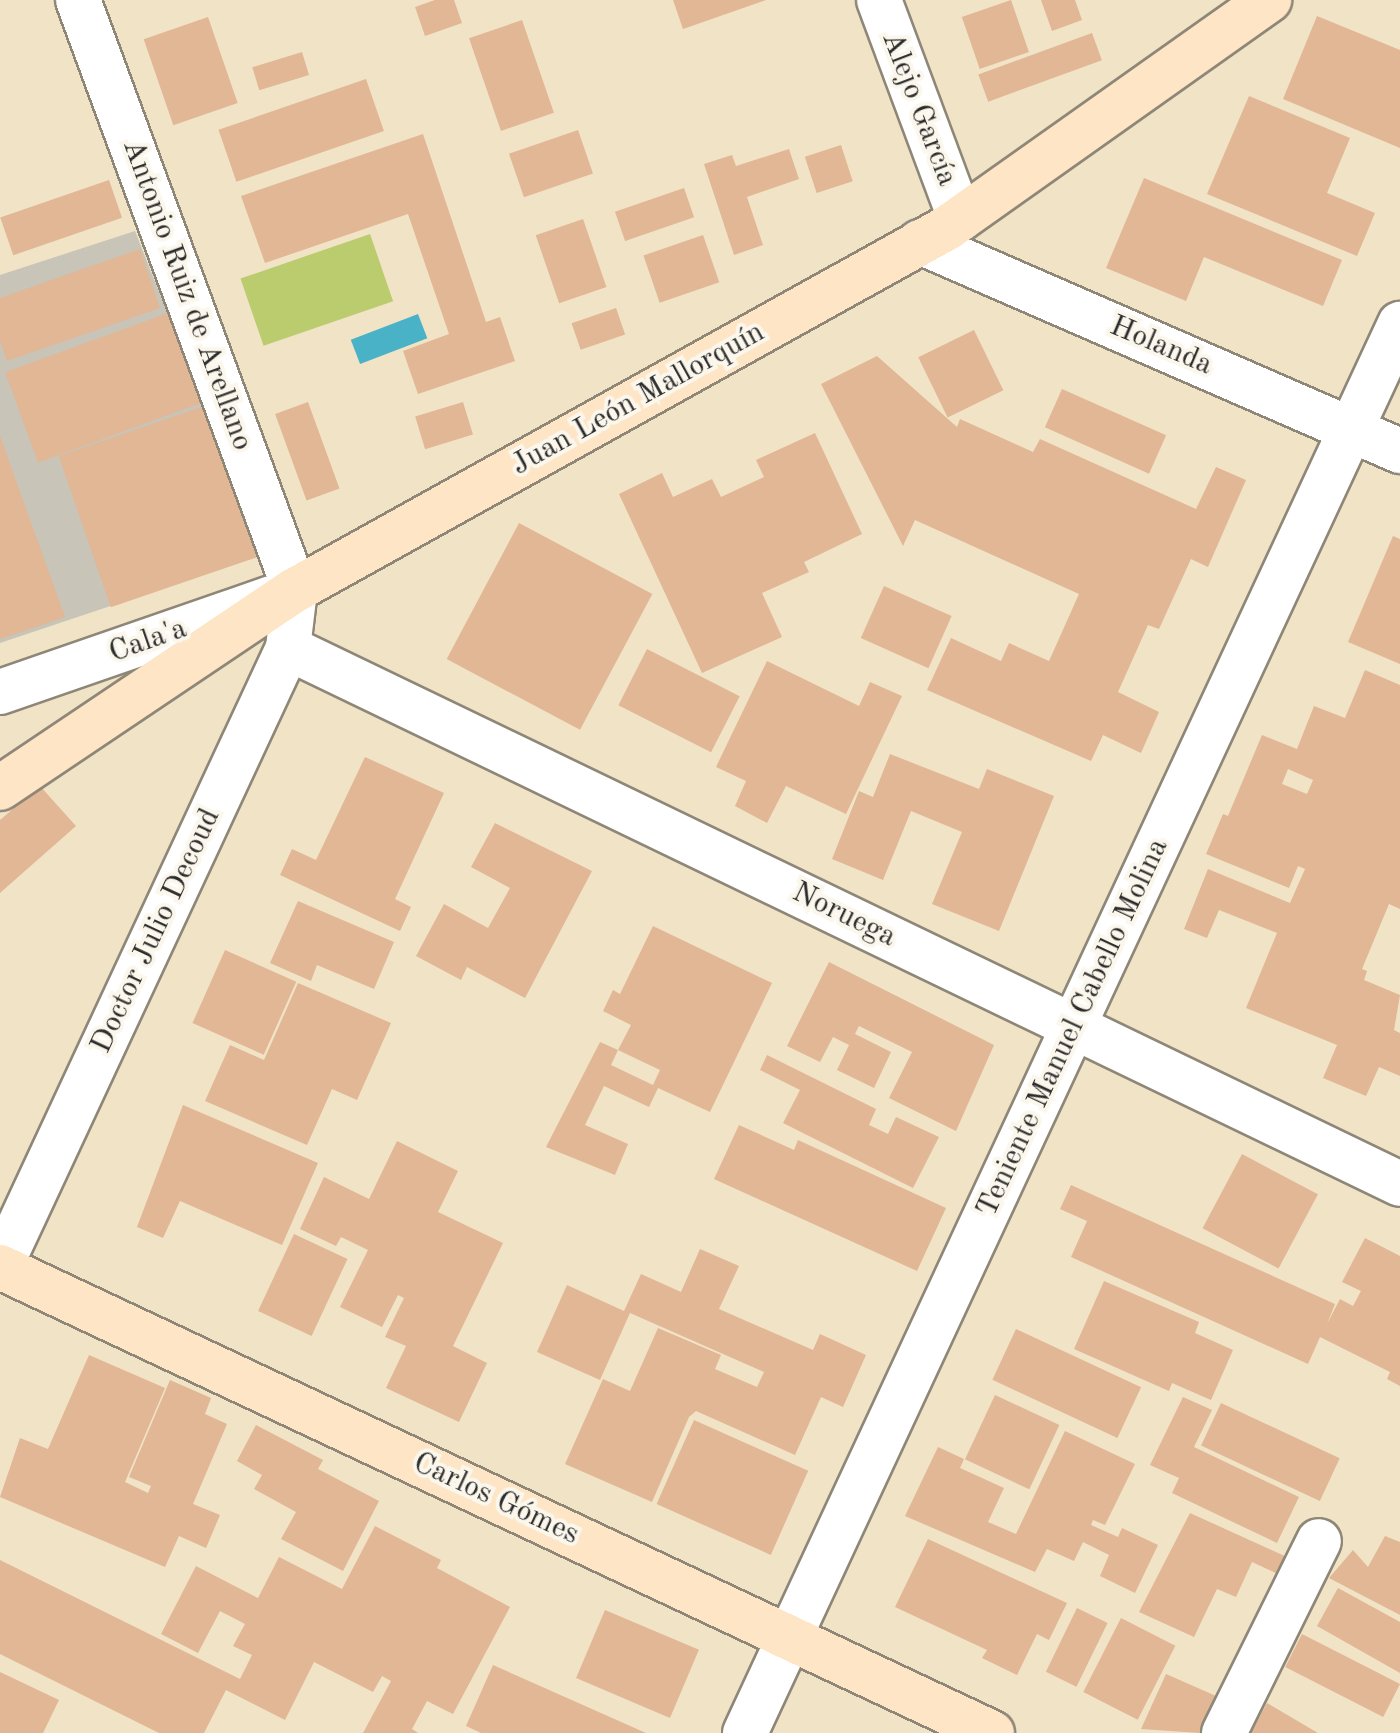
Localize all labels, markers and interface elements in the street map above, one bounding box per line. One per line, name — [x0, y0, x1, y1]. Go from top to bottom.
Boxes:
street label: Alejo García — [873, 27, 965, 191]
street label: Antonio Ruiz de Arellano — [114, 135, 260, 455]
street label: Holanda — [1104, 308, 1218, 384]
street label: Juan León Mallorquín — [505, 314, 771, 484]
street label: Cala'a — [104, 611, 192, 671]
street label: Doctor Julio Decoud — [83, 803, 229, 1059]
street label: Teniente Manuel Cabello Molina — [969, 833, 1177, 1223]
street label: Noruega — [786, 874, 902, 956]
street label: Carlos Gómes — [407, 1445, 585, 1553]

